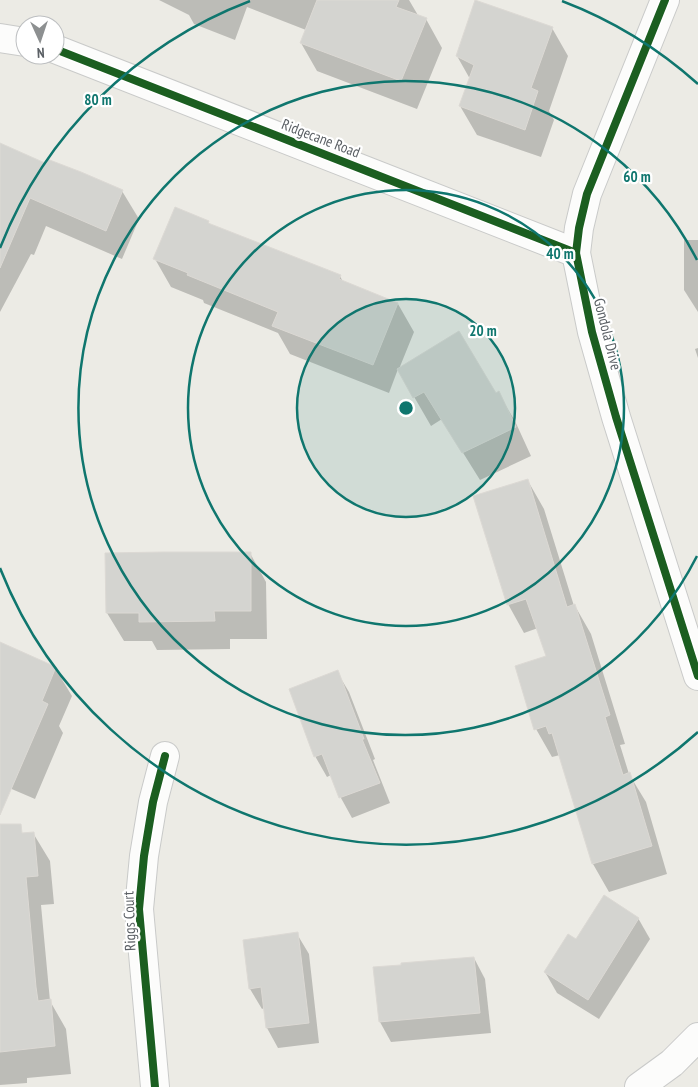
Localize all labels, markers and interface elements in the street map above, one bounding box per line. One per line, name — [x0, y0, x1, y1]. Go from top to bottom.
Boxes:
north arrow — [15, 15, 65, 65]
text: N — [36, 44, 45, 62]
text: 80 m — [84, 90, 112, 109]
street label: Ridgecane Road — [279, 114, 363, 162]
text: 60 m — [623, 167, 651, 186]
text: 40 m — [546, 244, 574, 263]
street label: Gondola Drive — [590, 296, 626, 372]
text: 20 m — [469, 321, 497, 340]
centre of rings — [397, 399, 415, 417]
street label: Riggs Court — [118, 891, 140, 951]

